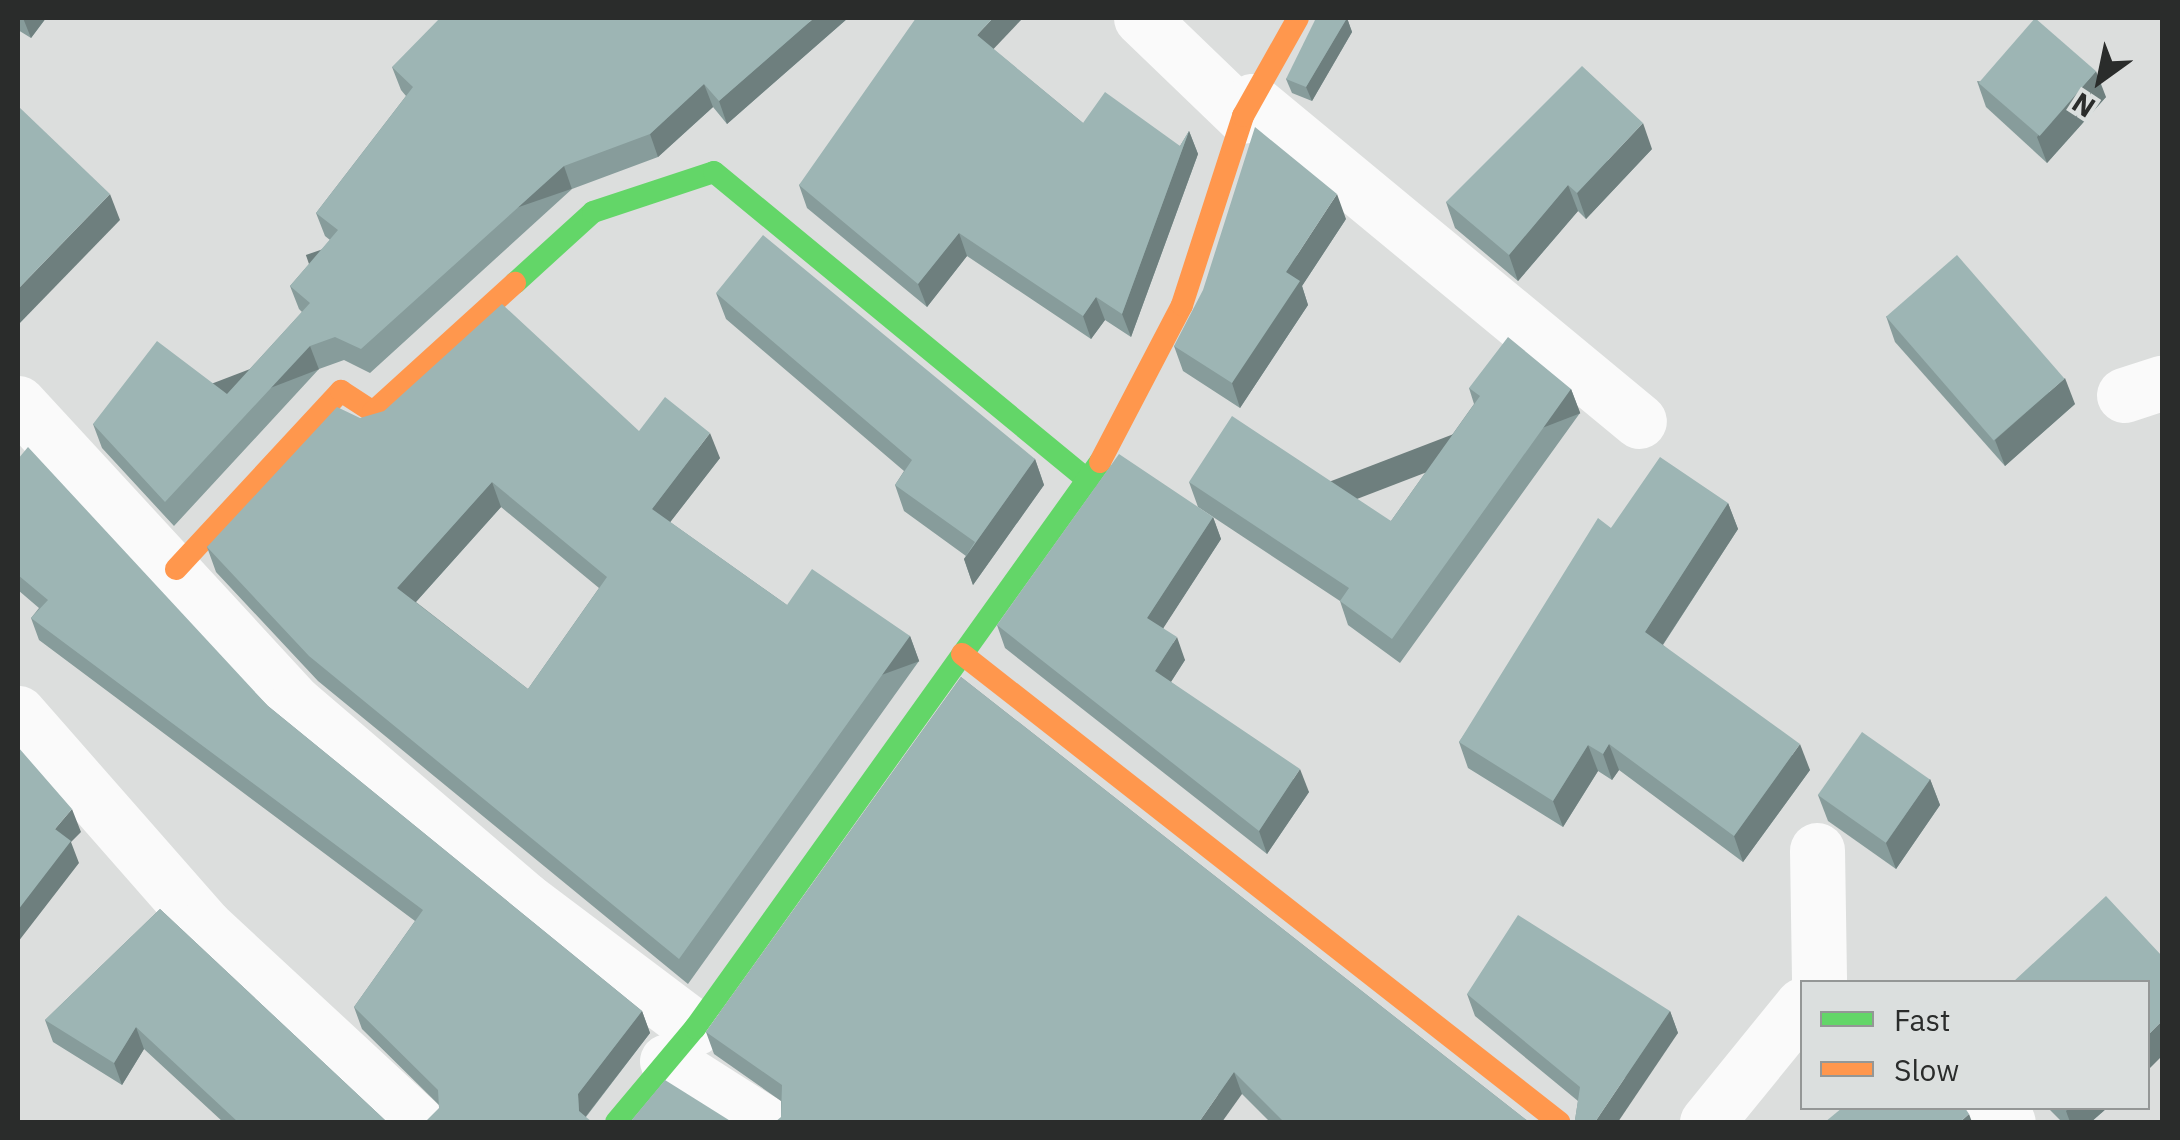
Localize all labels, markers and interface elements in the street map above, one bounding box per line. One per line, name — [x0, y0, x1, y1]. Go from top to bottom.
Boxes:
north arrow — [2050, 30, 2150, 130]
text: N — [2065, 85, 2102, 127]
legend — [1800, 980, 2150, 1110]
text: Fast — [1894, 1000, 1951, 1039]
text: Slow — [1894, 1050, 1959, 1089]

